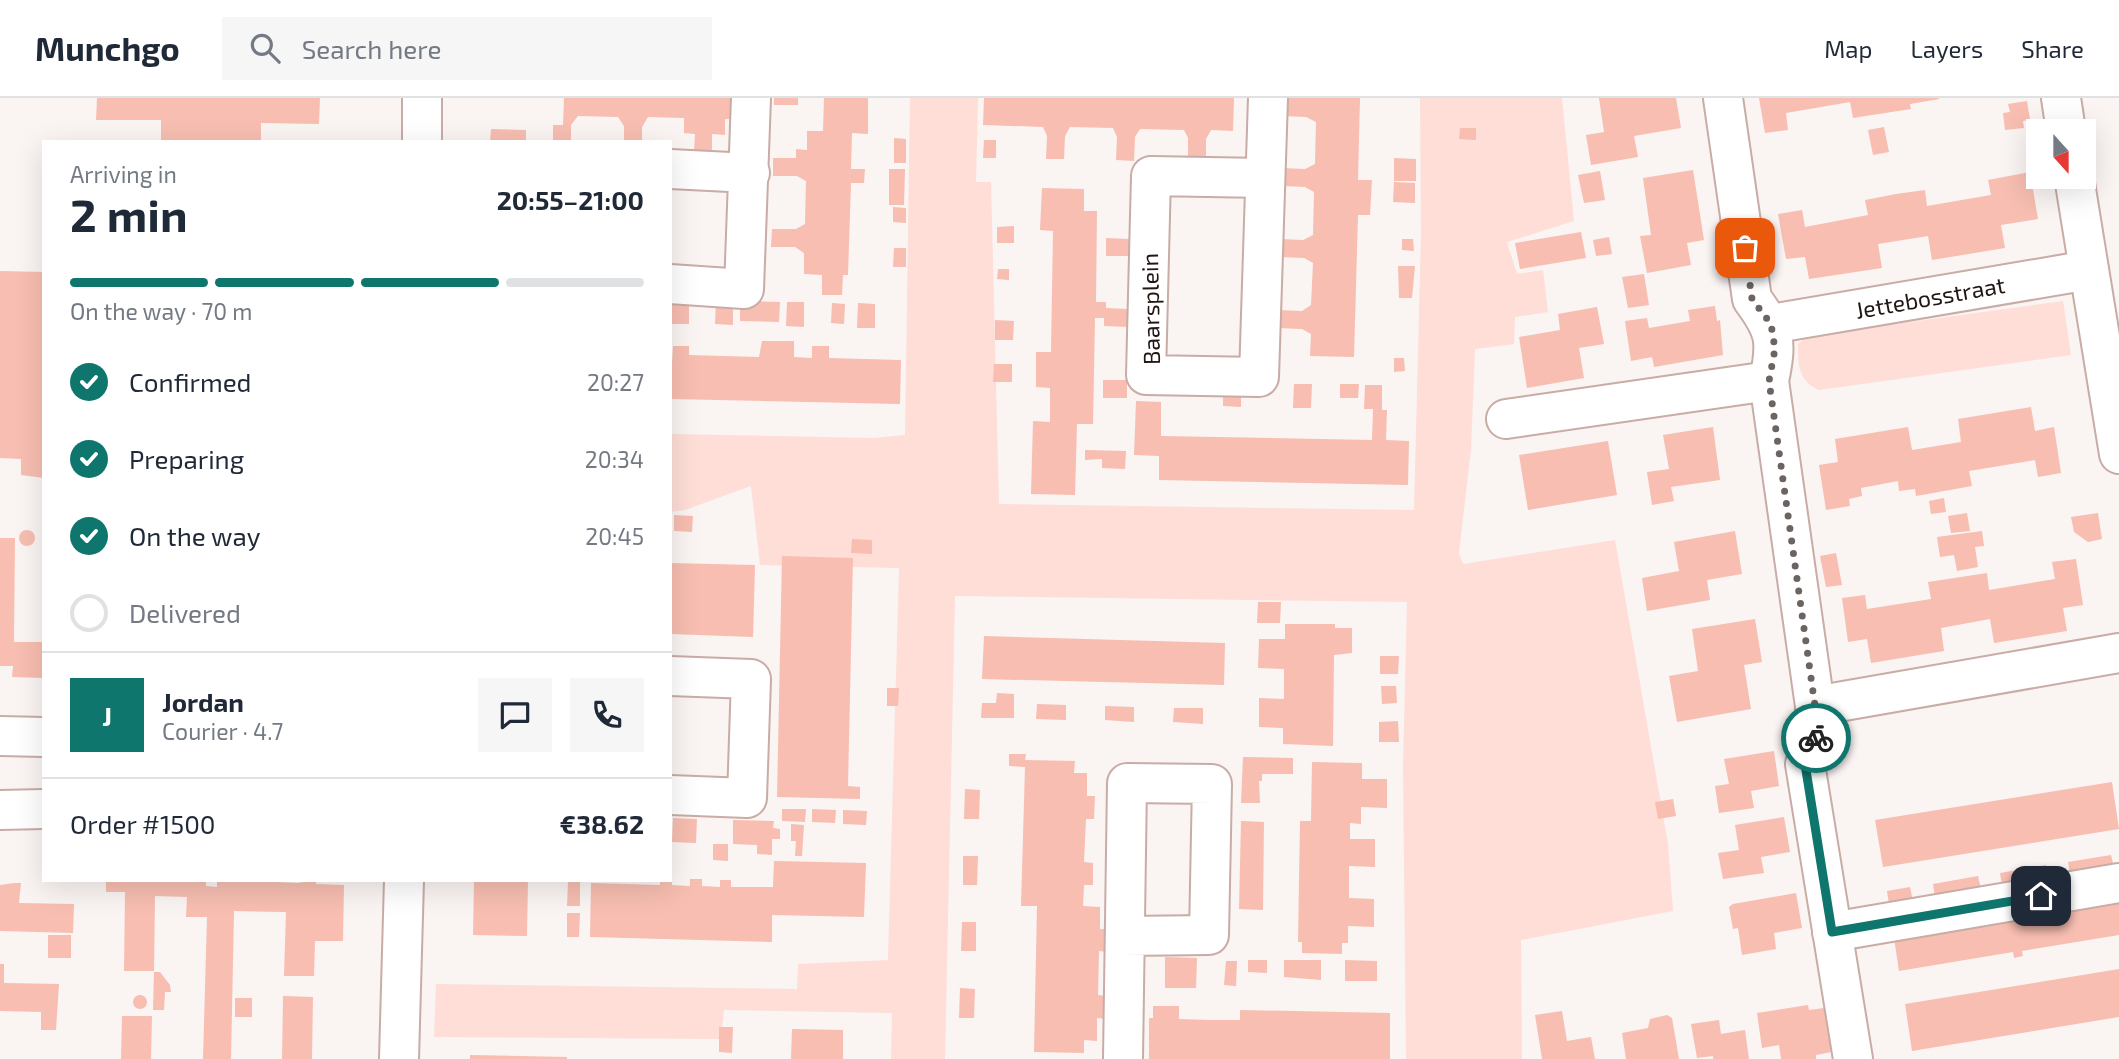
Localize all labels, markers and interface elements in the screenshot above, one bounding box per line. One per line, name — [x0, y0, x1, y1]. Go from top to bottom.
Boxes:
search box — [222, 17, 712, 80]
text: Munchgo — [35, 28, 180, 68]
icon: search — [246, 29, 284, 67]
text: Search here — [302, 33, 441, 64]
text: Map — [1824, 34, 1872, 63]
text: Layers — [1910, 34, 1983, 63]
text: Share — [2021, 34, 2084, 63]
north arrow — [2026, 119, 2096, 189]
map controls — [2026, 119, 2096, 189]
text: Arriving in — [70, 160, 177, 188]
text: 20:55–21:00 — [497, 184, 644, 215]
text: 2 min — [70, 186, 188, 241]
pin — [1715, 218, 1775, 278]
icon: bag — [1726, 229, 1764, 267]
street label: Baarsplein — [1135, 253, 1165, 365]
street label: Jettebosstraat — [1853, 270, 2007, 324]
text: On the way · 70 m — [70, 297, 252, 325]
icon: check — [70, 363, 108, 401]
text: Confirmed — [129, 366, 252, 397]
text: 20:27 — [587, 368, 644, 396]
icon: check — [70, 440, 108, 478]
text: Preparing — [129, 443, 244, 474]
text: 20:34 — [585, 445, 644, 473]
icon: check — [70, 517, 108, 555]
text: On the way — [129, 520, 260, 551]
text: 20:45 — [585, 522, 644, 550]
text: Delivered — [129, 597, 241, 628]
button: chat — [478, 678, 552, 752]
button: phone — [570, 678, 644, 752]
text: Jordan — [162, 686, 244, 717]
text: J — [102, 700, 112, 731]
courier — [1781, 703, 1851, 773]
text: Courier · 4.7 — [162, 717, 283, 745]
icon: bike — [1797, 719, 1835, 757]
text: Order #1500 — [70, 808, 216, 839]
text: €38.62 — [560, 808, 644, 839]
pin — [2011, 866, 2071, 926]
icon: home — [2022, 877, 2060, 915]

